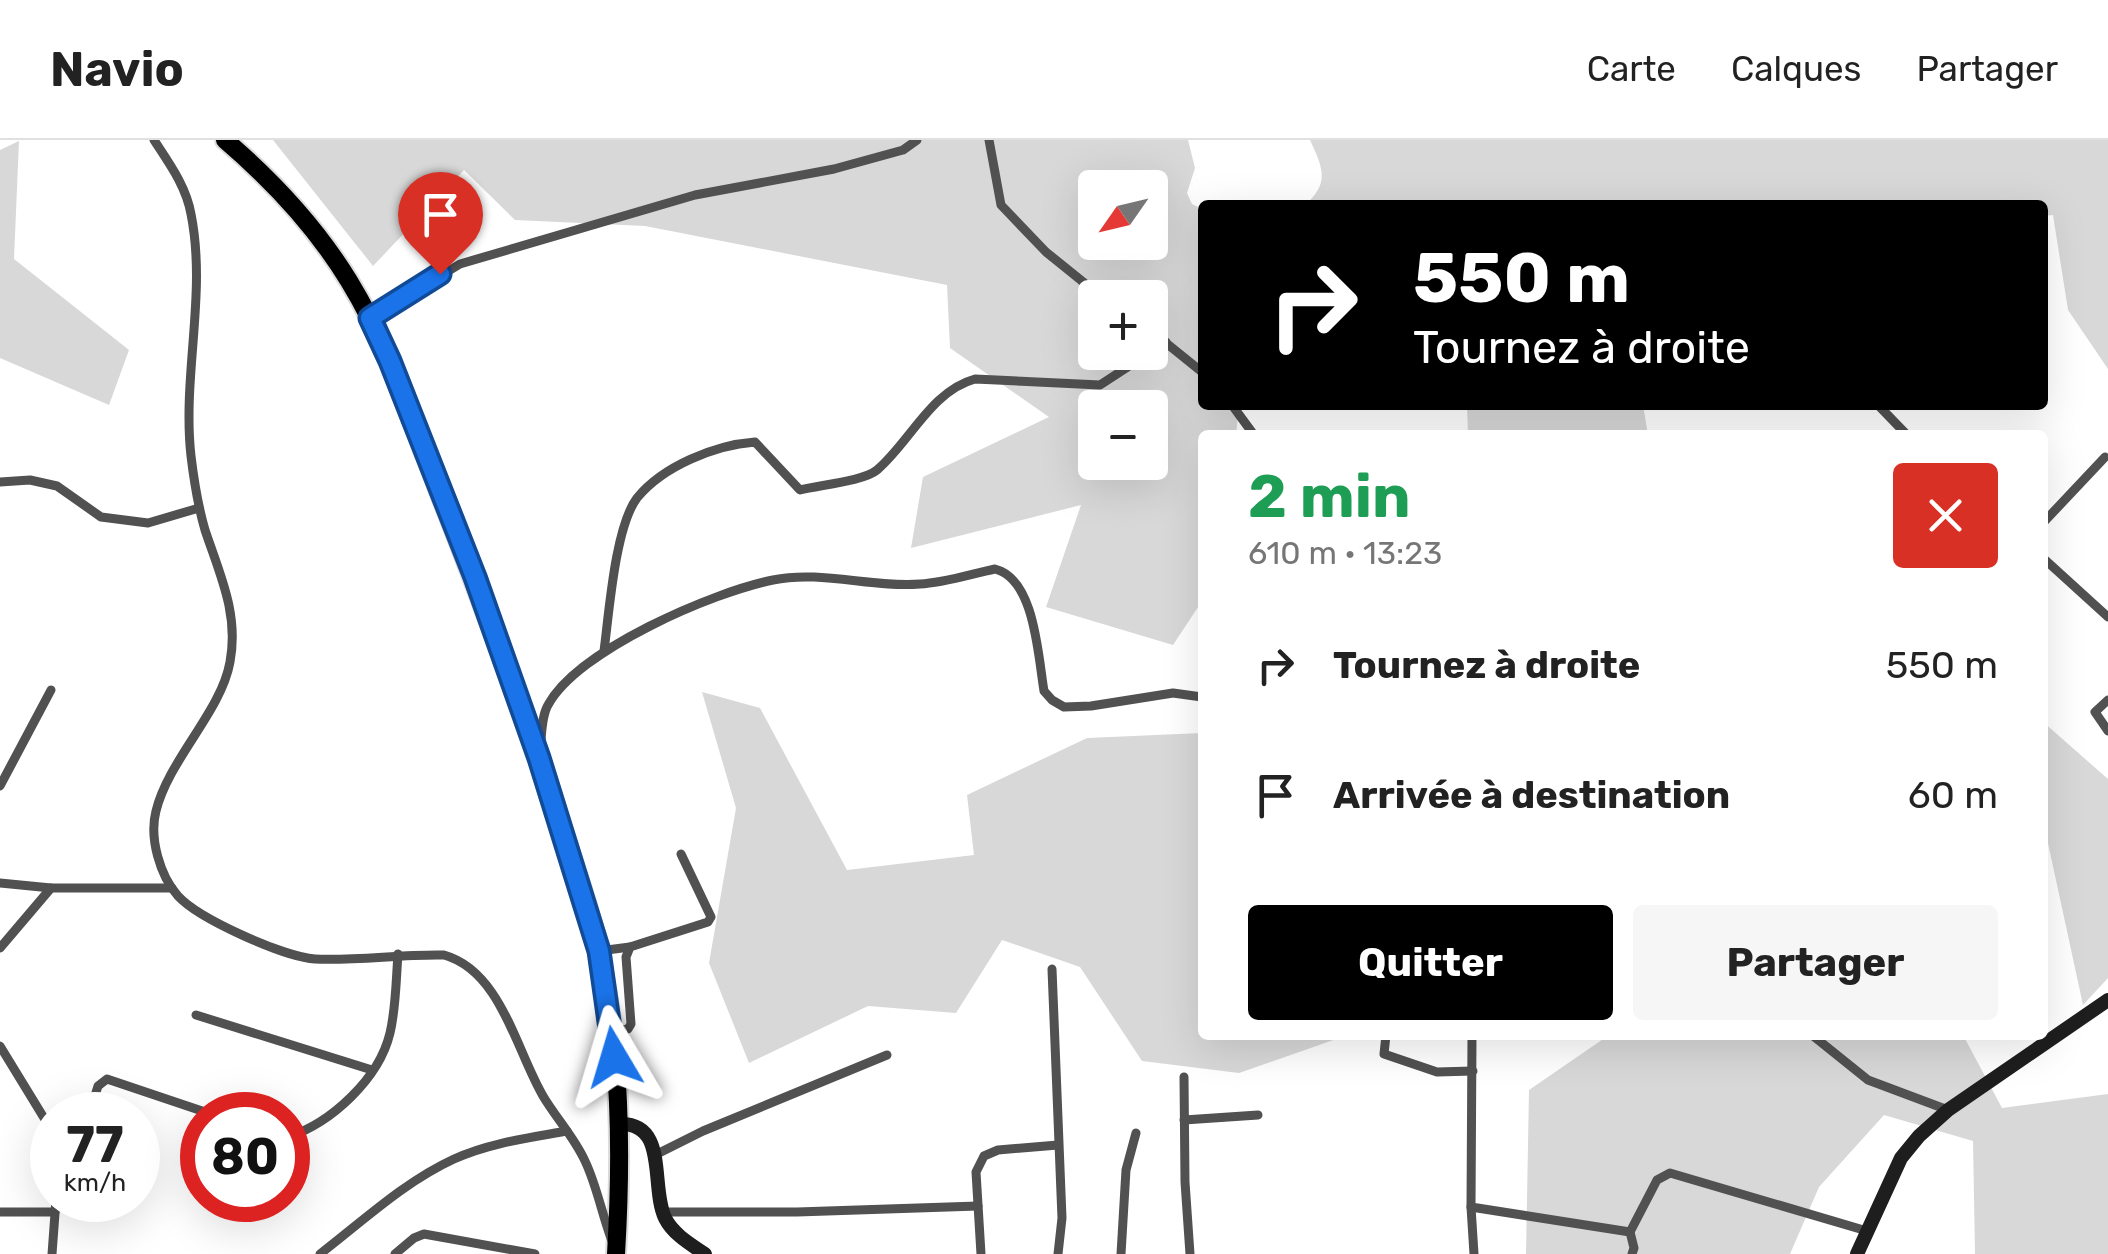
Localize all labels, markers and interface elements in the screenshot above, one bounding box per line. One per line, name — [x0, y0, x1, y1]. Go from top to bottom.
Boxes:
text: Navio — [50, 41, 184, 98]
text: Carte — [1587, 48, 1676, 90]
text: Calques — [1731, 48, 1861, 90]
text: Partager — [1916, 48, 2058, 90]
north arrow — [1078, 170, 1168, 260]
map controls — [1078, 170, 1168, 480]
pin — [398, 172, 483, 275]
icon: arrive — [413, 187, 468, 242]
text: 550 m — [1413, 237, 1630, 320]
icon: right — [1248, 240, 1378, 370]
button: + — [1078, 280, 1168, 370]
text: Tournez à droite — [1413, 321, 1750, 374]
button: − — [1078, 390, 1168, 480]
text: 2 min — [1248, 461, 1410, 532]
button: close — [1893, 463, 1998, 568]
text: 610 m · 13:23 — [1248, 534, 1442, 572]
icon: right — [1248, 638, 1303, 693]
text: Tournez à droite — [1333, 642, 1640, 688]
text: 550 m — [1886, 642, 1998, 688]
icon: arrive — [1248, 768, 1303, 823]
text: Arrivée à destination — [1333, 772, 1730, 818]
text: 60 m — [1908, 772, 1998, 818]
button: Quitter — [1248, 905, 1613, 1020]
button: Partager — [1633, 905, 1998, 1020]
position arrow — [562, 1005, 666, 1109]
speed limit sign: 80 — [180, 1092, 310, 1222]
text: 77 — [66, 1115, 124, 1175]
text: km/h — [64, 1168, 126, 1197]

